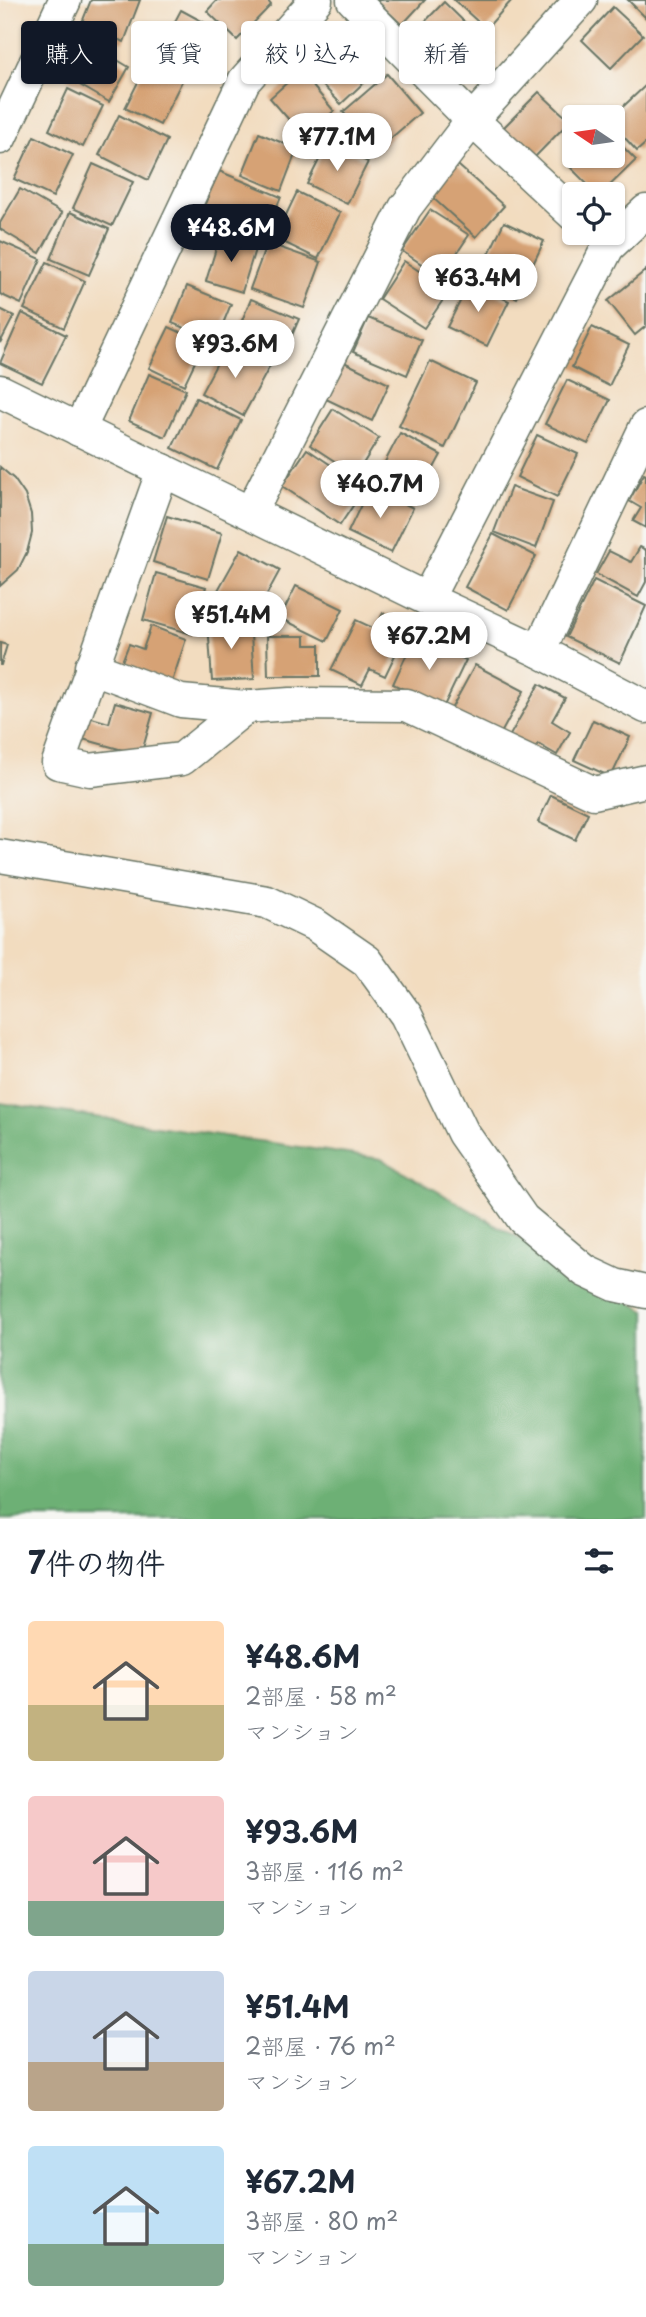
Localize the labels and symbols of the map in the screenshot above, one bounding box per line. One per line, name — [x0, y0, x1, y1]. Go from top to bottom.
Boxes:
north arrow — [562, 105, 625, 168]
pin: ¥77.1M — [280, 114, 394, 173]
pin: ¥48.6M — [174, 204, 288, 264]
pin: ¥63.4M — [421, 254, 535, 314]
pin: ¥93.6M — [178, 320, 292, 380]
pin: ¥40.7M — [323, 461, 437, 520]
pin: ¥51.4M — [174, 592, 288, 651]
pin: ¥67.2M — [372, 612, 486, 672]

